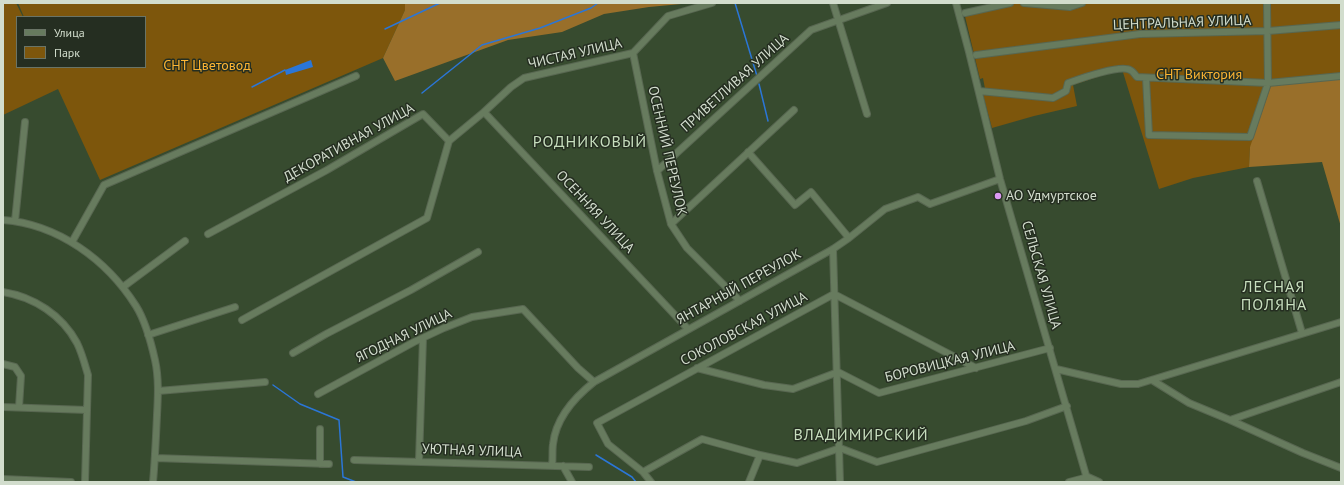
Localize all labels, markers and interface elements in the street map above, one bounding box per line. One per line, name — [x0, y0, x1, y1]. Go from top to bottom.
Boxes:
street label: ЦЕНТРАЛЬНАЯ УЛИЦА — [1112, 12, 1252, 34]
legend — [16, 16, 146, 68]
text: Улица — [54, 25, 85, 40]
street label: ПРИВЕТЛИВАЯ УЛИЦА — [678, 30, 792, 136]
street label: ЧИСТАЯ УЛИЦА — [526, 35, 624, 73]
text: Парк — [54, 45, 80, 60]
park label: СНТ Цветовод — [163, 58, 251, 74]
park label: СНТ Виктория — [1156, 67, 1242, 83]
street label: ОСЕННИЙ ПЕРЕУЛОК — [644, 84, 690, 218]
street label: ДЕКОРАТИВНАЯ УЛИЦА — [281, 100, 417, 186]
district label: РОДНИКОВЫЙ — [533, 132, 647, 152]
street label: ОСЕННЯЯ УЛИЦА — [552, 167, 638, 257]
place label: АО Удмуртское — [1006, 188, 1097, 204]
marker: АО Удмуртское — [993, 191, 1003, 201]
street label: СЕЛЬСКАЯ УЛИЦА — [1018, 219, 1064, 331]
street label: ЯНТАРНЫЙ ПЕРЕУЛОК — [674, 246, 804, 328]
district label: ЛЕСНАЯ ПОЛЯНА — [1241, 277, 1307, 315]
street label: СОКОЛОВСКАЯ УЛИЦА — [678, 288, 810, 370]
street label: ЯГОДНАЯ УЛИЦА — [353, 305, 455, 367]
street label: БОРОВИЦКАЯ УЛИЦА — [883, 338, 1017, 386]
district label: ВЛАДИМИРСКИЙ — [793, 425, 929, 445]
street label: УЮТНАЯ УЛИЦА — [422, 441, 522, 461]

